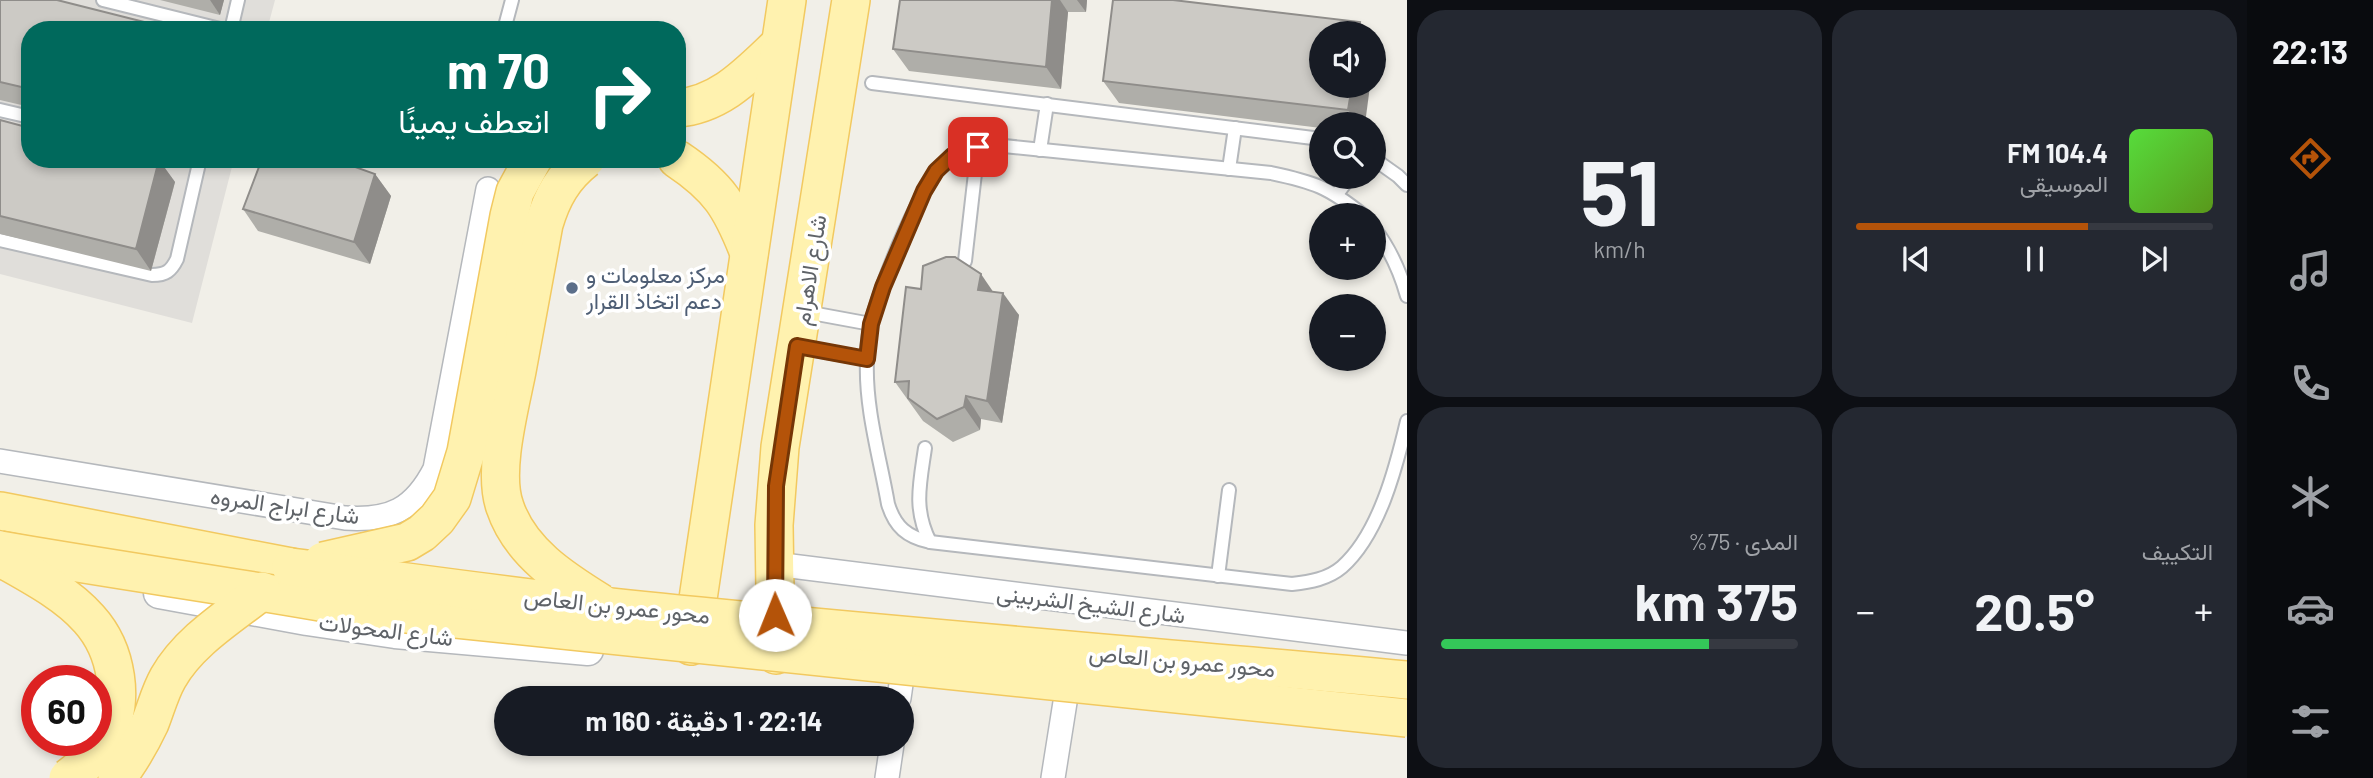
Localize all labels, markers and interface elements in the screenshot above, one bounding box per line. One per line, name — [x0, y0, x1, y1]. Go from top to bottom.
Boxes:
map controls — [1309, 21, 1386, 371]
button: sound — [1309, 21, 1386, 98]
text: 22:13 — [2272, 32, 2348, 70]
text: 70 m — [447, 40, 550, 99]
icon: right — [574, 49, 665, 140]
text: انعطف يمينًا — [398, 101, 550, 139]
button: search — [1309, 112, 1386, 189]
pin — [948, 117, 1008, 177]
icon: arrive — [959, 128, 997, 166]
icon: directions — [2286, 134, 2335, 183]
text: 51 — [1579, 135, 1660, 244]
text: 104.4 FM — [2007, 137, 2108, 168]
text: الموسيقى — [2020, 169, 2108, 197]
button: + — [1309, 203, 1386, 280]
street label: شارع الاهرام — [786, 213, 835, 328]
text: km/h — [1593, 235, 1646, 263]
icon: previous — [1897, 240, 1935, 278]
icon: pause — [2016, 240, 2054, 278]
icon: next — [2135, 240, 2173, 278]
icon: music — [2286, 246, 2335, 295]
place label: مركز معلومات و دعم اتخاذ القرار — [585, 260, 725, 316]
marker: مركز معلومات و دعم اتخاذ القرار — [564, 280, 580, 296]
button: − — [1309, 294, 1386, 371]
icon: phone — [2286, 359, 2335, 408]
icon: climate — [2286, 472, 2335, 521]
street label: شارع ابراج المروه — [208, 481, 361, 532]
text: المدى · 75% — [1688, 527, 1798, 555]
text: التكييف — [2142, 537, 2213, 565]
text: 375 km — [1635, 569, 1798, 631]
position arrow — [738, 578, 812, 652]
street label: شارع الشيخ الشربينى — [995, 578, 1187, 631]
text: 20.5° — [1974, 579, 2095, 641]
street label: محور عمرو بن العاص — [522, 581, 712, 631]
icon: car — [2286, 584, 2335, 633]
text: − — [1856, 587, 1875, 633]
text: + — [2194, 587, 2213, 633]
street label: شارع المحولات — [317, 607, 455, 654]
street label: محور عمرو بن العاص — [1088, 638, 1276, 684]
speed limit sign: 60 — [21, 665, 112, 756]
icon: filters — [2286, 697, 2335, 746]
text: 22:14 · 1 دقيقة · 160 m — [585, 705, 823, 736]

